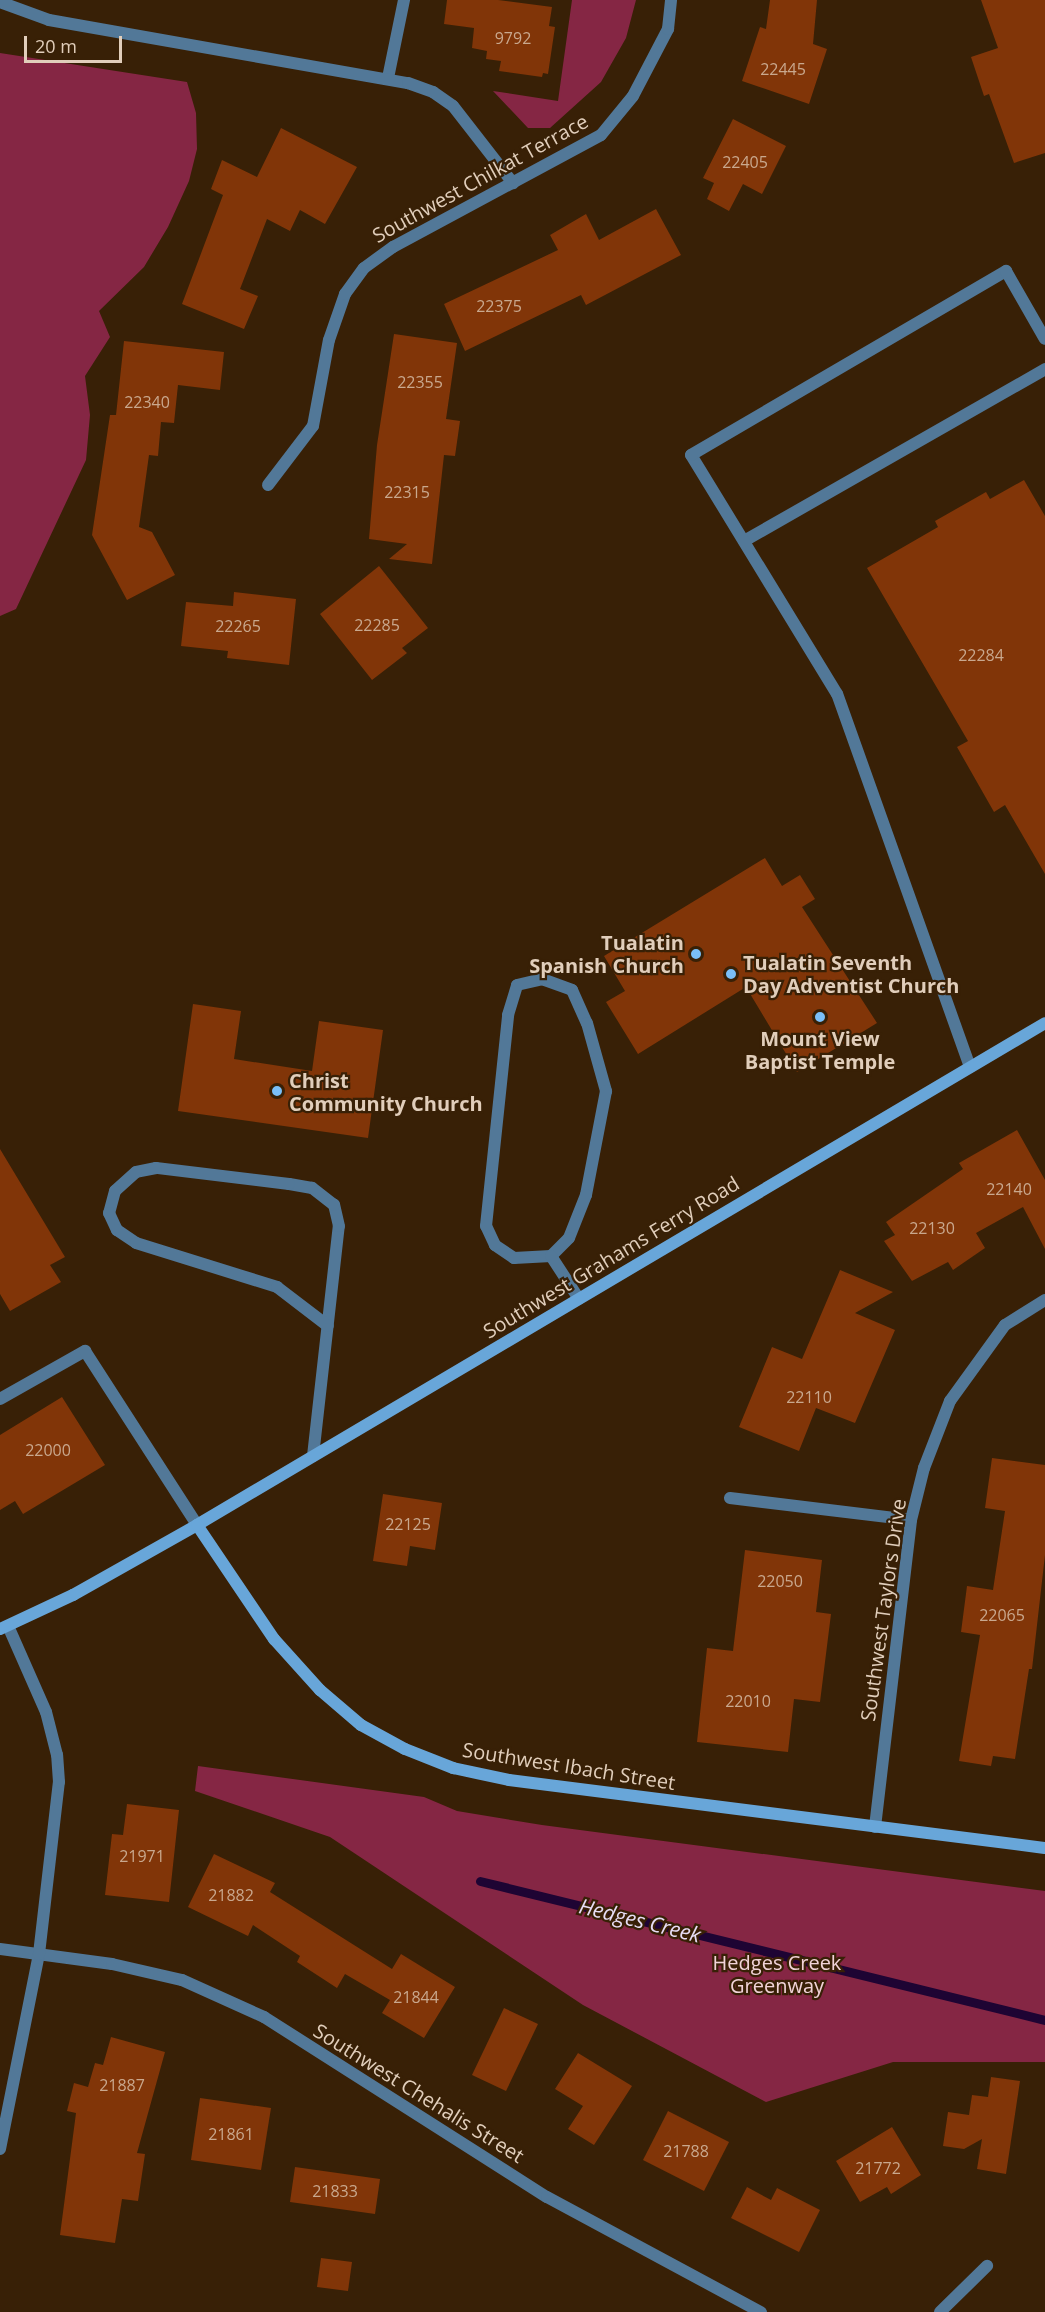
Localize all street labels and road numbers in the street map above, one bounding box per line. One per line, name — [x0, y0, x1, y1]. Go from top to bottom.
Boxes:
street label: Southwest Chilkat Terrace — [368, 109, 592, 247]
street label: Southwest Grahams Ferry Road — [479, 1171, 743, 1343]
street label: Southwest Taylors Drive — [856, 1497, 910, 1723]
street label: Southwest Ibach Street — [461, 1737, 677, 1795]
street label: Southwest Chehalis Street — [309, 2018, 529, 2168]

